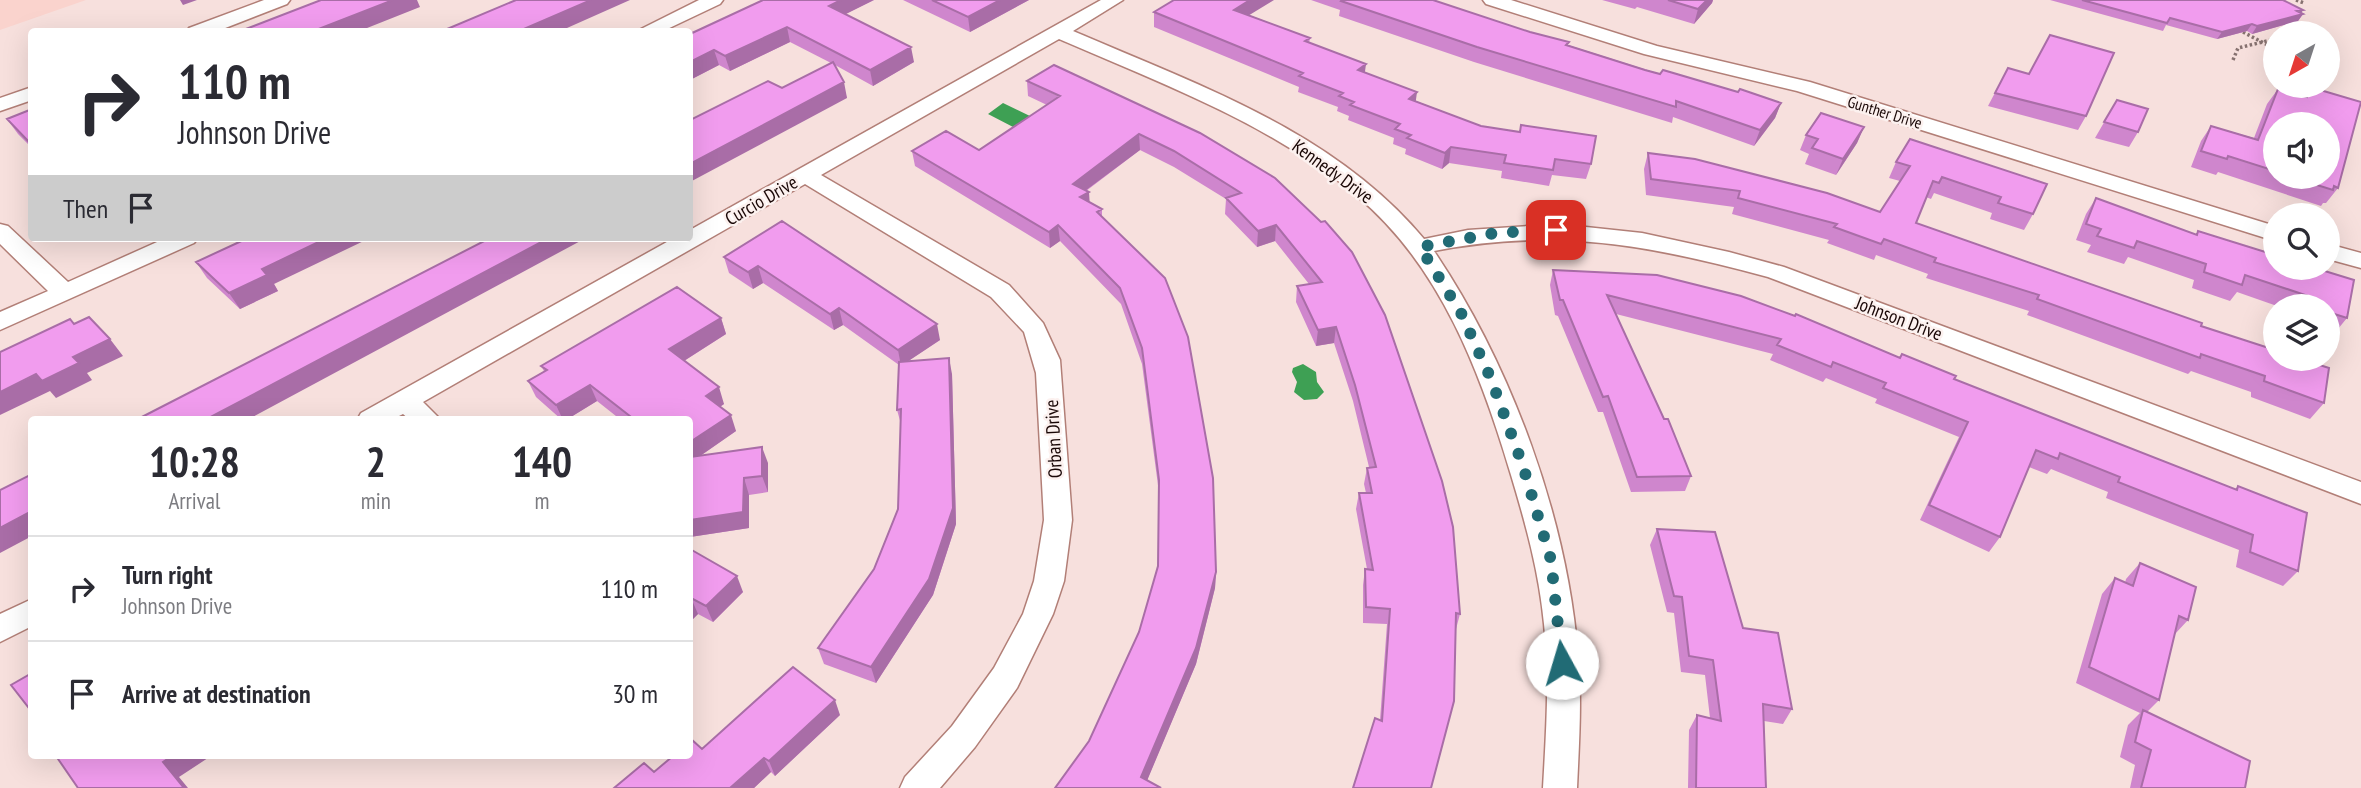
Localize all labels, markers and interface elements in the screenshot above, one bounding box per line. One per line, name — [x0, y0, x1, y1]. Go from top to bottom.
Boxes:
north arrow — [2263, 21, 2340, 98]
map controls — [2263, 21, 2340, 371]
text: 110 m — [178, 49, 291, 113]
icon: right — [63, 56, 154, 147]
street label: Gunther Drive — [1845, 91, 1925, 133]
text: Johnson Drive — [178, 111, 331, 153]
button: sound — [2263, 112, 2340, 189]
street label: Kennedy Drive — [1288, 134, 1378, 209]
street label: Curcio Drive — [721, 170, 802, 230]
icon: arrive — [122, 189, 160, 227]
text: Then — [63, 192, 108, 225]
pin — [1526, 200, 1586, 260]
button: search — [2263, 203, 2340, 280]
icon: arrive — [1537, 211, 1575, 249]
street label: Johnson Drive — [1851, 290, 1946, 346]
button: layers — [2263, 294, 2340, 371]
street label: Orban Drive — [1039, 399, 1067, 479]
text: 10:28 — [149, 434, 240, 489]
text: 2 — [366, 434, 386, 489]
text: 140 — [512, 434, 572, 489]
text: Arrival — [168, 486, 220, 515]
text: min — [361, 486, 391, 515]
text: m — [534, 486, 549, 515]
text: Turn right — [122, 558, 213, 591]
icon: right — [63, 570, 101, 608]
text: 110 m — [600, 572, 658, 605]
text: Johnson Drive — [122, 591, 232, 620]
position arrow — [1525, 626, 1599, 700]
icon: arrive — [63, 675, 101, 713]
text: Arrive at destination — [122, 677, 311, 710]
text: 30 m — [612, 677, 658, 710]

